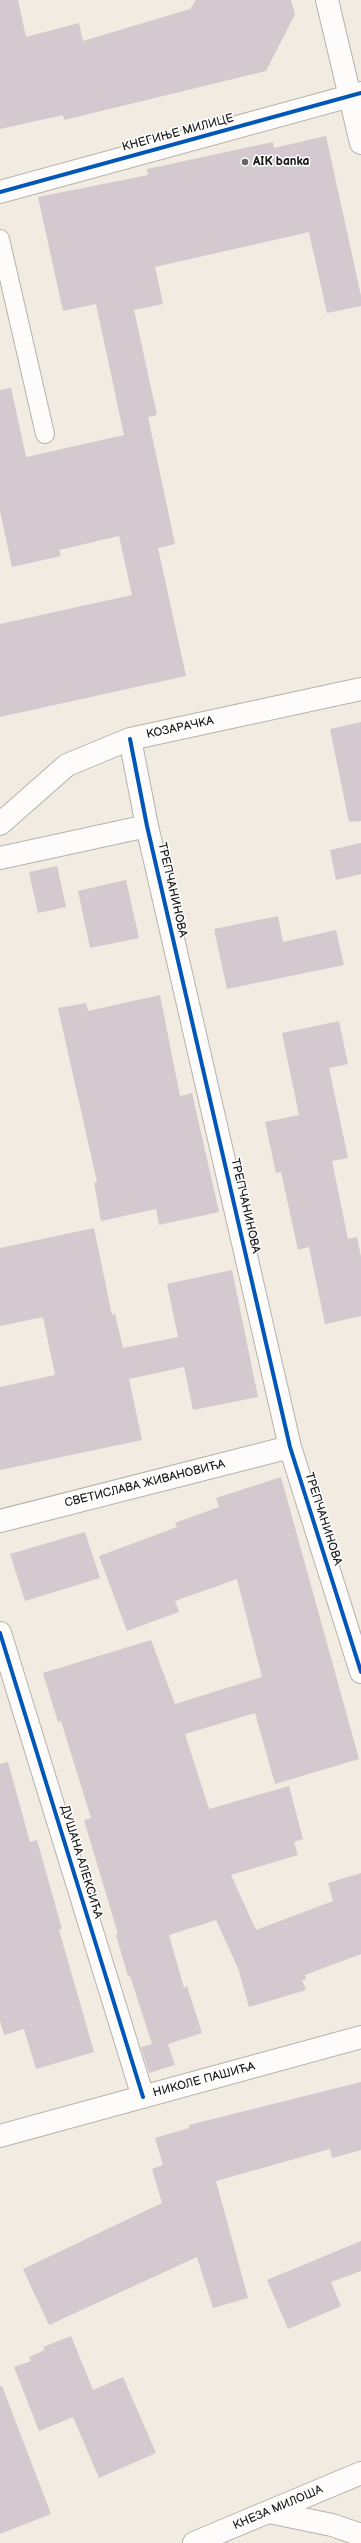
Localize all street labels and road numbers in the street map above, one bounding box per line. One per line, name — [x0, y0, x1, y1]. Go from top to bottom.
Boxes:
street label: КНЕГИЊЕ МИЛИЦЕ — [121, 111, 235, 155]
street label: КОЗАРАЧКА — [145, 714, 215, 742]
street label: ТРЕПЧАНИНОВА — [154, 841, 190, 939]
street label: ТРЕПЧАНИНОВА — [227, 1157, 263, 1255]
street label: СВЕТИСЛАВА ЖИВАНОВИЋА — [63, 1457, 227, 1511]
street label: ТРЕПЧАНИНОВА — [301, 1471, 345, 1567]
street label: ДУШАНА АЛЕКСИЋА — [57, 1804, 105, 1920]
street label: НИКОЛЕ ПАШИЋА — [151, 2059, 257, 2101]
street label: КНЕЗА МИЛОША — [231, 2483, 325, 2533]

